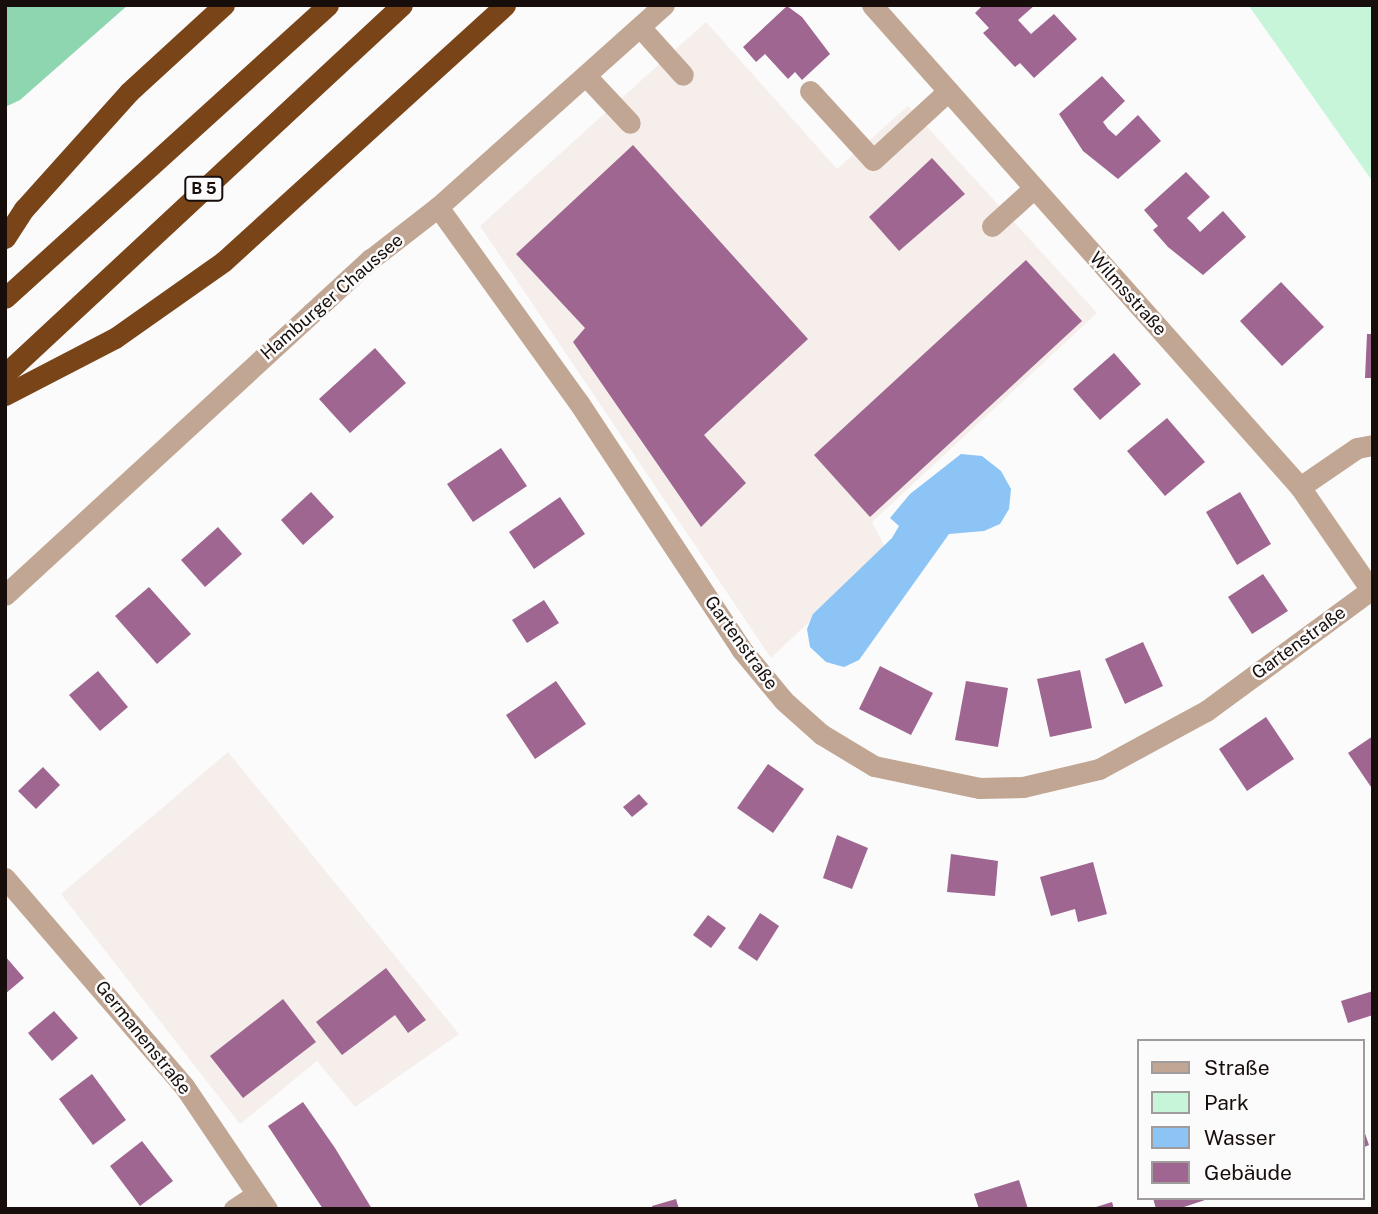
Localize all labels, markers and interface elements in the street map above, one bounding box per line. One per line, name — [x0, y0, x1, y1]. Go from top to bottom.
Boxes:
road number: B 5 — [183, 176, 225, 202]
street label: Hamburger Chaussee — [256, 229, 408, 365]
street label: Wilmsstraße — [1085, 248, 1171, 340]
street label: Gartenstraße — [700, 592, 782, 694]
street label: Gartenstraße — [1248, 602, 1350, 684]
street label: Germanenstraße — [90, 977, 196, 1099]
legend — [1136, 1039, 1364, 1200]
text: Straße — [1204, 1055, 1270, 1080]
text: Park — [1204, 1090, 1249, 1115]
text: Wasser — [1204, 1125, 1276, 1150]
text: Gebäude — [1204, 1160, 1292, 1185]

